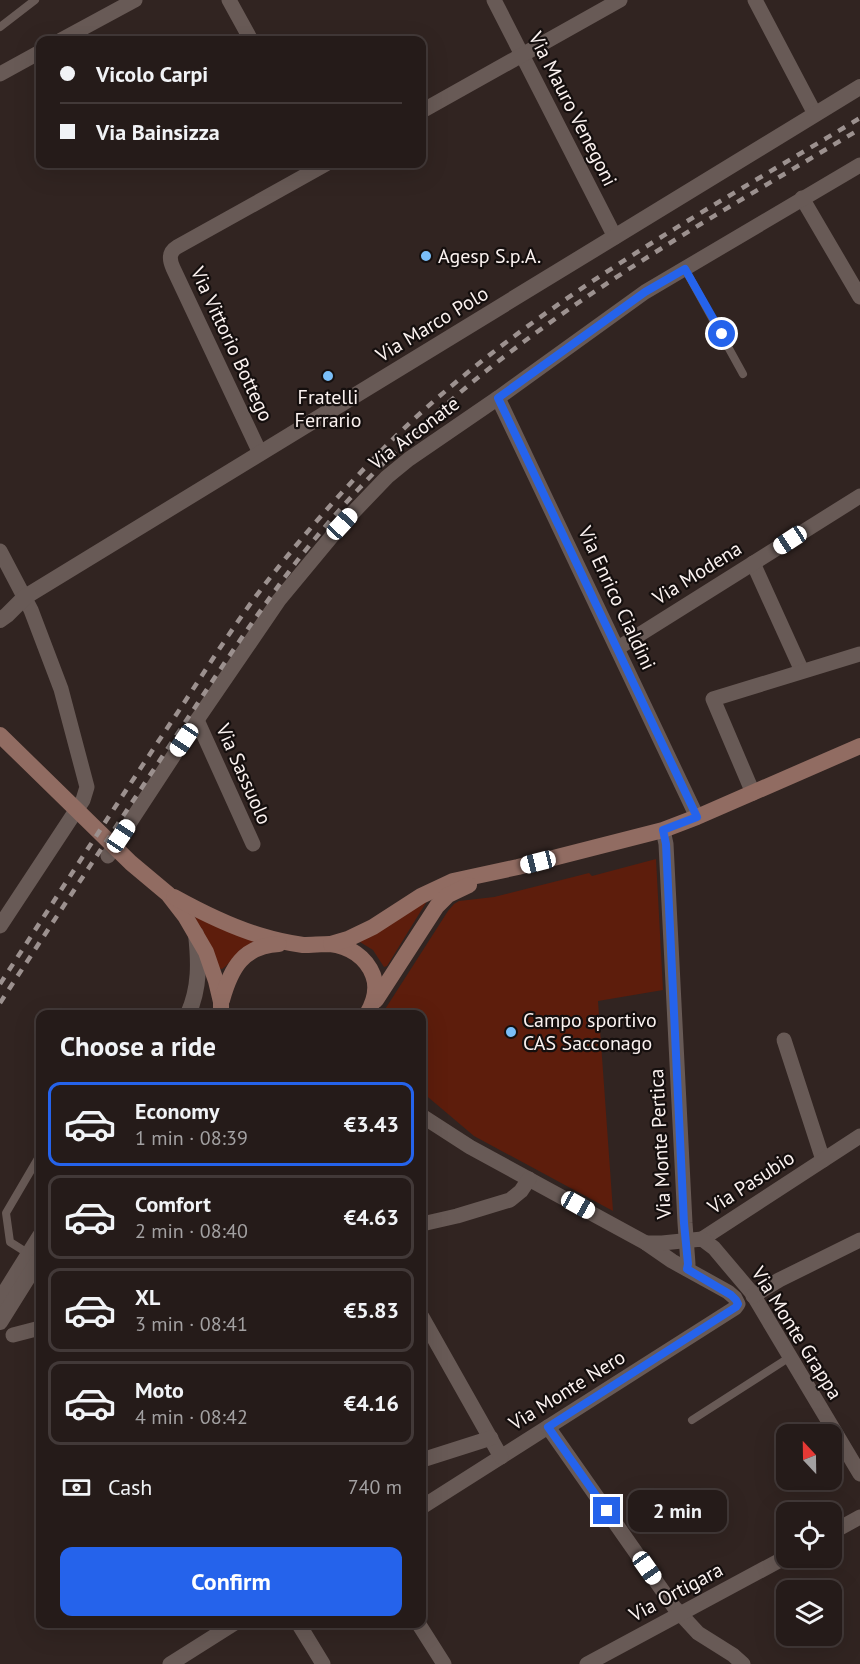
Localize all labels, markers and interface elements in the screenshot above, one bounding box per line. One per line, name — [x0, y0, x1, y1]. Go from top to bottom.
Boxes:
street label: Via Mauro Venegoni — [522, 27, 623, 191]
text: Vicolo Carpi — [96, 60, 208, 88]
text: Via Bainsizza — [96, 118, 220, 146]
place label: Agesp S.p.A. — [438, 243, 541, 269]
marker: Agesp S.p.A. — [419, 249, 433, 263]
street label: Via Vittorio Bottego — [184, 262, 279, 425]
street label: Via Marco Polo — [370, 280, 493, 368]
route start — [708, 320, 735, 347]
marker: Fratelli Ferrario — [321, 369, 335, 383]
place label: Fratelli Ferrario — [295, 384, 361, 433]
street label: Via Arconate — [363, 391, 464, 476]
car — [323, 505, 361, 543]
street label: Via Enrico Cialdini — [572, 521, 662, 674]
car — [770, 523, 810, 557]
street label: Via Modena — [647, 535, 746, 611]
street label: Via Sassuolo — [210, 719, 278, 828]
car — [166, 720, 202, 760]
car — [103, 816, 139, 856]
car — [518, 849, 558, 875]
place label: Campo sportivo CAS Sacconago — [523, 1007, 657, 1056]
marker: Campo sportivo CAS Sacconago — [504, 1025, 518, 1039]
text: Choose a ride — [60, 1029, 216, 1063]
street label: Via Monte Pertica — [643, 1068, 677, 1221]
icon: car — [63, 1097, 117, 1151]
text: Economy — [135, 1097, 219, 1125]
text: €3.43 — [344, 1110, 399, 1138]
text: 1 min · 08:39 — [135, 1125, 248, 1151]
street label: Via Pasubio — [702, 1144, 799, 1220]
car — [558, 1188, 598, 1222]
icon: car — [63, 1190, 117, 1244]
text: Comfort — [135, 1190, 211, 1218]
text: €4.63 — [344, 1203, 399, 1231]
text: 2 min · 08:40 — [135, 1218, 248, 1244]
street label: Via Monte Grappa — [745, 1261, 848, 1404]
icon: car — [63, 1283, 117, 1337]
text: XL — [135, 1283, 160, 1311]
text: €5.83 — [344, 1296, 399, 1324]
text: 3 min · 08:41 — [135, 1311, 248, 1337]
street label: Via Monte Nero — [503, 1344, 630, 1437]
icon: car — [63, 1376, 117, 1430]
text: Moto — [135, 1376, 184, 1404]
text: €4.16 — [344, 1389, 399, 1417]
text: 4 min · 08:42 — [135, 1404, 248, 1430]
north arrow — [776, 1424, 842, 1490]
map controls — [776, 1424, 842, 1646]
icon: cash — [60, 1471, 93, 1504]
text: Cash — [108, 1473, 152, 1501]
text: 740 m — [348, 1474, 402, 1500]
callout: 2 min — [628, 1490, 727, 1532]
route end — [593, 1497, 620, 1524]
text: 2 min — [653, 1498, 702, 1524]
button: locate — [776, 1502, 842, 1568]
button: Confirm — [60, 1547, 402, 1616]
car — [629, 1548, 665, 1588]
street label: Via Ortigara — [624, 1556, 727, 1628]
button: layers — [776, 1580, 842, 1646]

